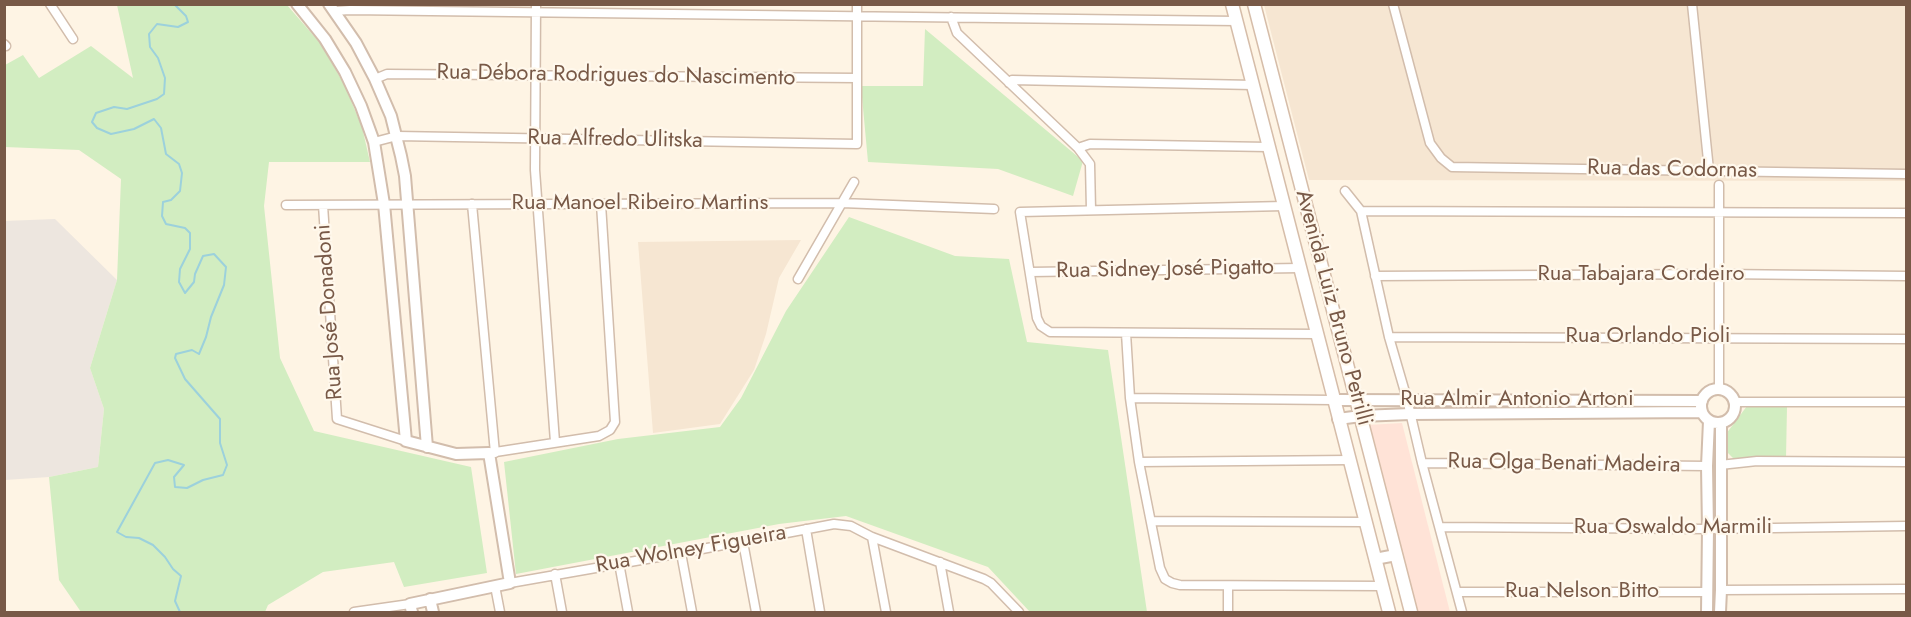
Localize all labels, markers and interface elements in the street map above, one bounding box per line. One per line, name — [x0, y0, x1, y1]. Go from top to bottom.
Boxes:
street label: Rua Débora Rodrigues do Nascimento — [436, 60, 796, 92]
street label: Rua Alfredo Ulitska — [527, 125, 703, 155]
street label: Rua das Codornas — [1587, 155, 1757, 185]
street label: Avenida Luiz Bruno Petrilli — [1289, 187, 1377, 429]
street label: Rua Manoel Ribeiro Martins — [512, 191, 768, 217]
street label: Rua José Donadoni — [311, 223, 349, 401]
street label: Rua Sidney José Pigatto — [1056, 255, 1274, 285]
street label: Rua Tabajara Cordeiro — [1537, 262, 1745, 288]
street label: Rua Orlando Pioli — [1566, 324, 1730, 350]
street label: Rua Almir Antonio Artoni — [1400, 387, 1634, 413]
street label: Rua Olga Benati Madeira — [1447, 449, 1681, 479]
street label: Rua Oswaldo Marmili — [1574, 515, 1772, 541]
street label: Rua Wolney Figueira — [594, 520, 788, 580]
street label: Rua Nelson Bitto — [1505, 579, 1659, 605]

